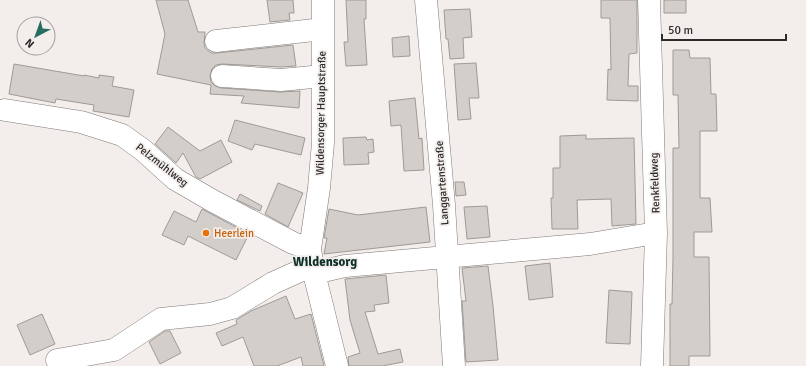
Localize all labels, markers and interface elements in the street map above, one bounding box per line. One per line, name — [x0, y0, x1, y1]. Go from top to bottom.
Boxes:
north arrow — [16, 16, 56, 56]
scale bar — [662, 16, 786, 42]
text: 50 m — [668, 23, 693, 38]
text: N — [23, 36, 37, 51]
street label: Wildensorger Hauptstraße — [313, 51, 329, 175]
street label: Langgartenstraße — [433, 140, 451, 226]
street label: Pelzmühlweg — [133, 141, 191, 190]
street label: Renkfeldweg — [647, 152, 663, 214]
place label: Heerlein — [214, 227, 254, 240]
marker: Heerlein — [201, 228, 211, 238]
district label: Wildensorg — [293, 254, 357, 270]

